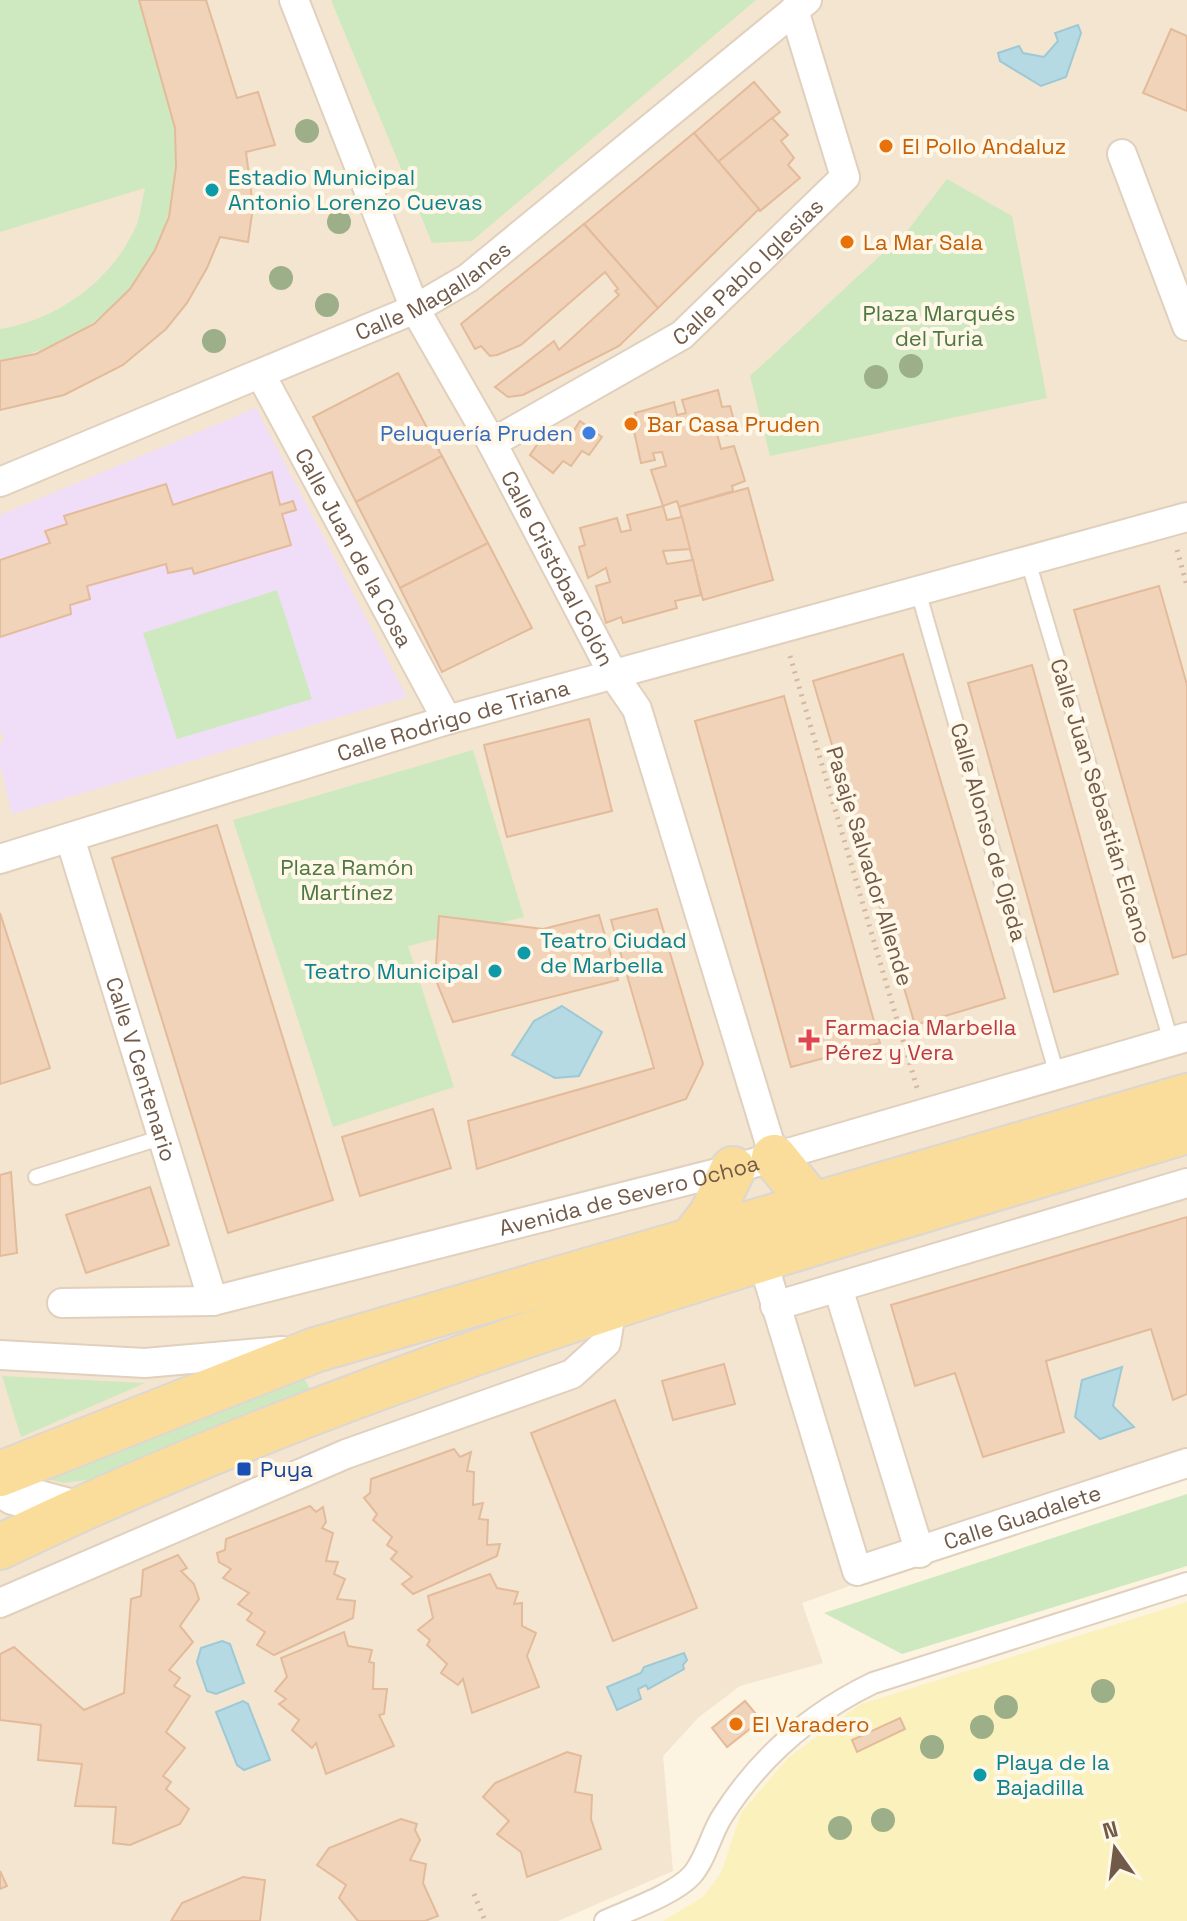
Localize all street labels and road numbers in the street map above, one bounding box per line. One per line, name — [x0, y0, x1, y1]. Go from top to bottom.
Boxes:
street label: Calle Pablo Iglesias — [668, 192, 829, 351]
street label: Calle Magallanes — [351, 235, 516, 346]
street label: Calle Juan de la Cosa — [289, 443, 419, 652]
street label: Calle Cristóbal Colón — [495, 466, 620, 671]
street label: Calle Juan Sebastián Elcano — [1044, 655, 1158, 947]
street label: Calle Rodrigo de Triana — [333, 673, 573, 767]
street label: Calle Alonso de Ojeda — [944, 720, 1034, 945]
street label: Pasaje Salvador Allende — [820, 743, 920, 989]
street label: Calle V Centenario — [100, 974, 183, 1165]
street label: Avenida de Severo Ochoa — [496, 1148, 762, 1242]
street label: Calle Guadalete — [940, 1478, 1105, 1556]

